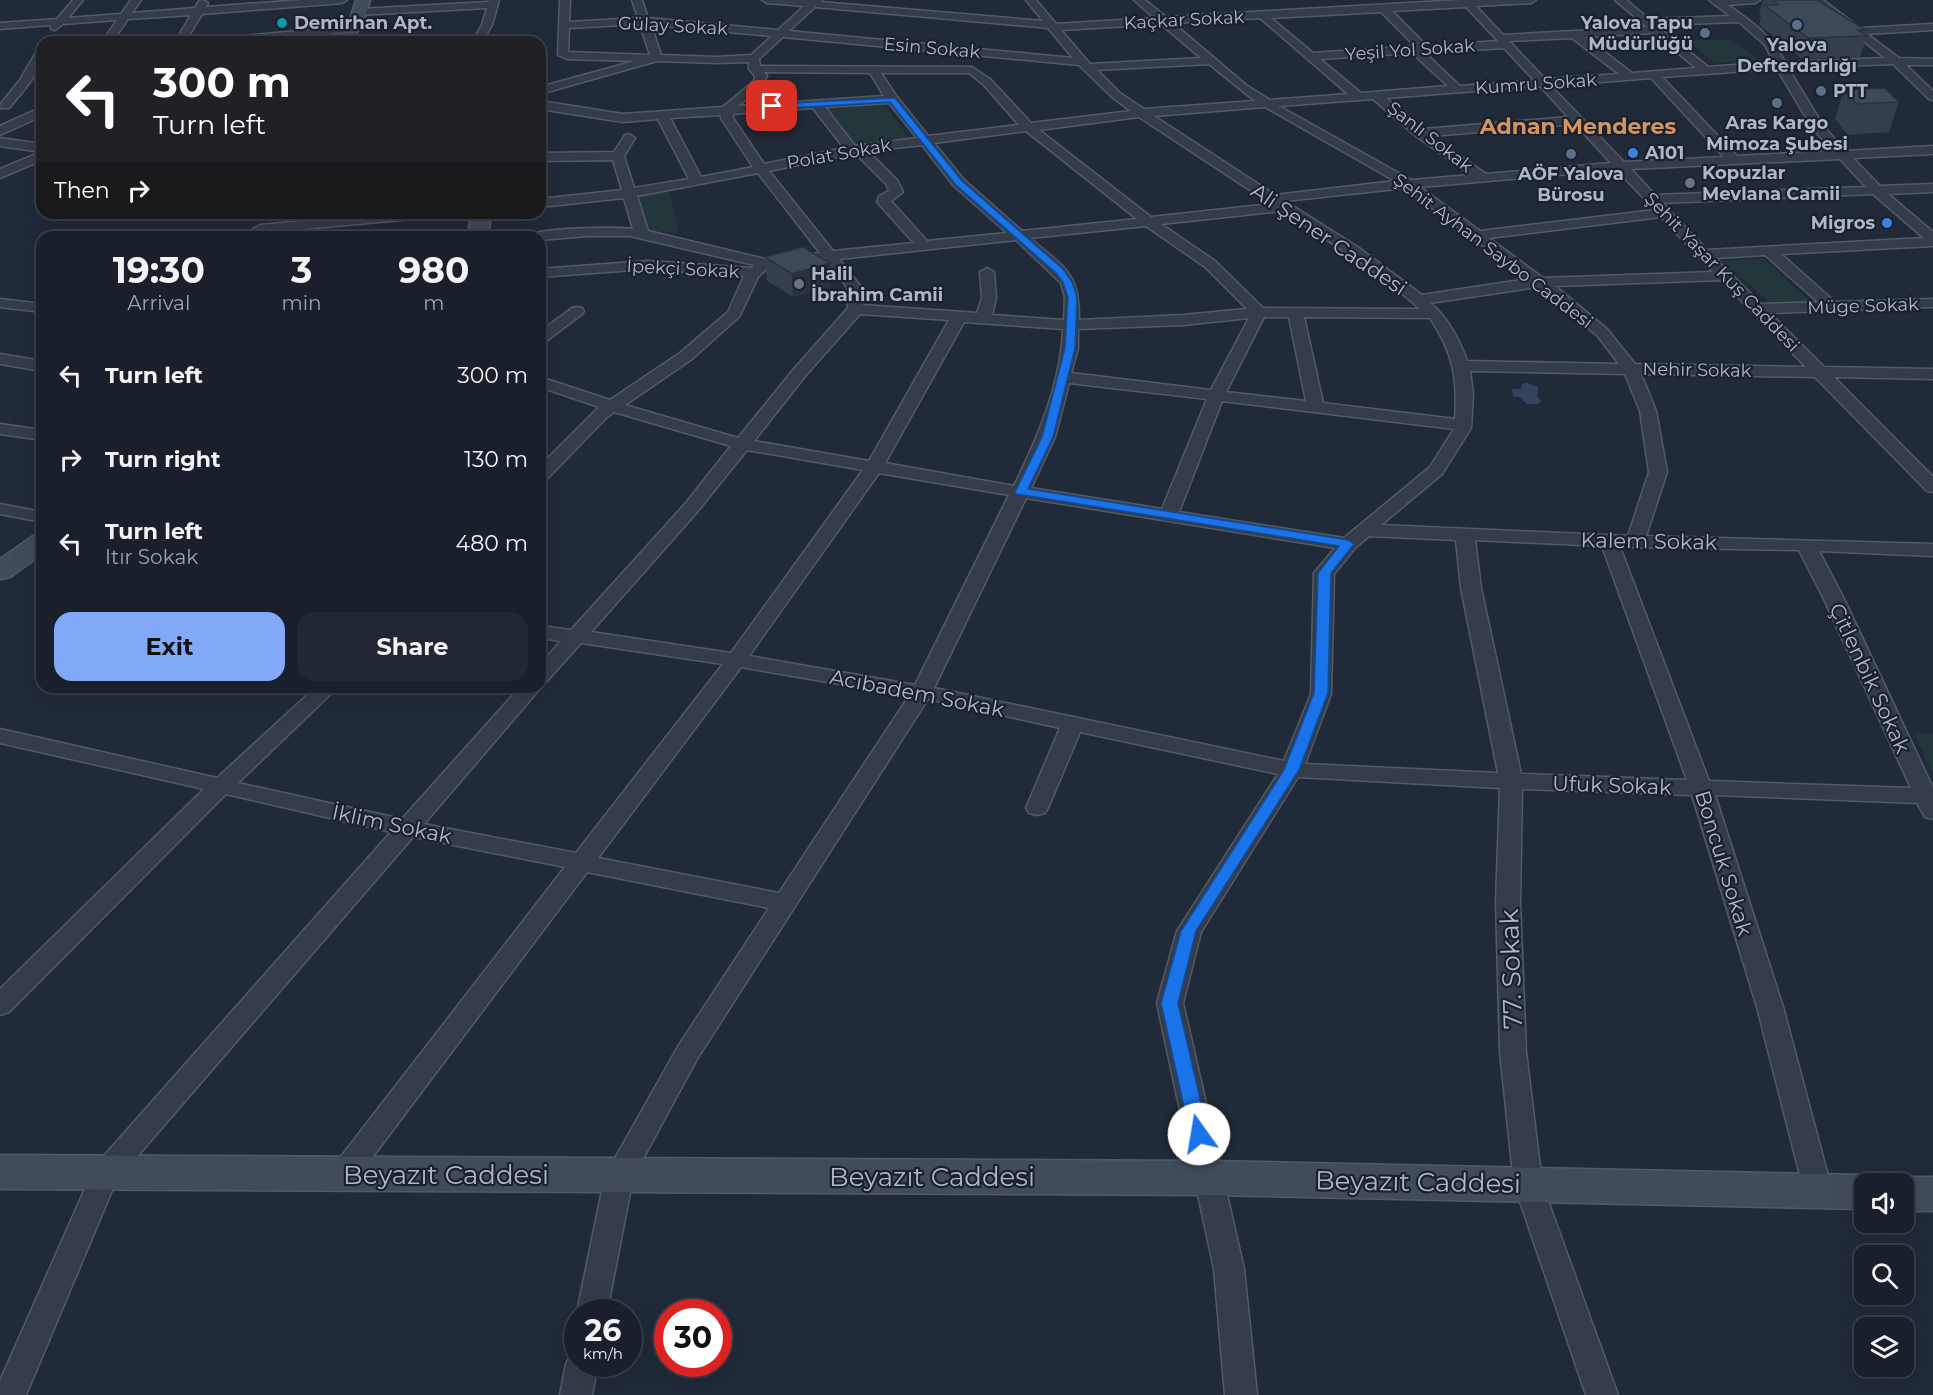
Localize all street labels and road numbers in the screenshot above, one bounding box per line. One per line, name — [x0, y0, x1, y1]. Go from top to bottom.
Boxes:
street label: Kaçkar Sokak — [1123, 6, 1245, 34]
street label: Gülay Sokak — [618, 12, 729, 40]
street label: Esin Sokak — [883, 33, 981, 63]
street label: Yeşil Yol Sokak — [1344, 34, 1476, 66]
street label: Kumru Sokak — [1474, 69, 1598, 99]
street label: Şanlı Sokak — [1383, 97, 1477, 177]
street label: Polat Sokak — [785, 134, 893, 174]
street label: Şehit Ayhan Saybo Caddesi — [1389, 169, 1597, 333]
street label: Ali Şener Caddesi — [1246, 178, 1412, 300]
street label: Şehit Yaşar Kuş Caddesi — [1640, 188, 1804, 356]
street label: İpekçi Sokak — [626, 255, 740, 283]
street label: Müge Sokak — [1807, 293, 1919, 319]
street label: Nehir Sokak — [1642, 358, 1752, 382]
street label: Kalem Sokak — [1581, 527, 1718, 555]
street label: Çitlenbik Sokak — [1824, 599, 1916, 757]
street label: Acıbadem Sokak — [828, 664, 1007, 722]
street label: Ufuk Sokak — [1552, 770, 1672, 800]
street label: Boncuk Sokak — [1690, 787, 1758, 939]
street label: İklim Sokak — [330, 799, 454, 849]
street label: 77. Sokak — [1493, 908, 1529, 1030]
street label: Beyazıt Caddesi — [343, 1159, 549, 1191]
street label: Beyazıt Caddesi — [829, 1161, 1035, 1193]
street label: Beyazıt Caddesi — [1315, 1164, 1521, 1200]

